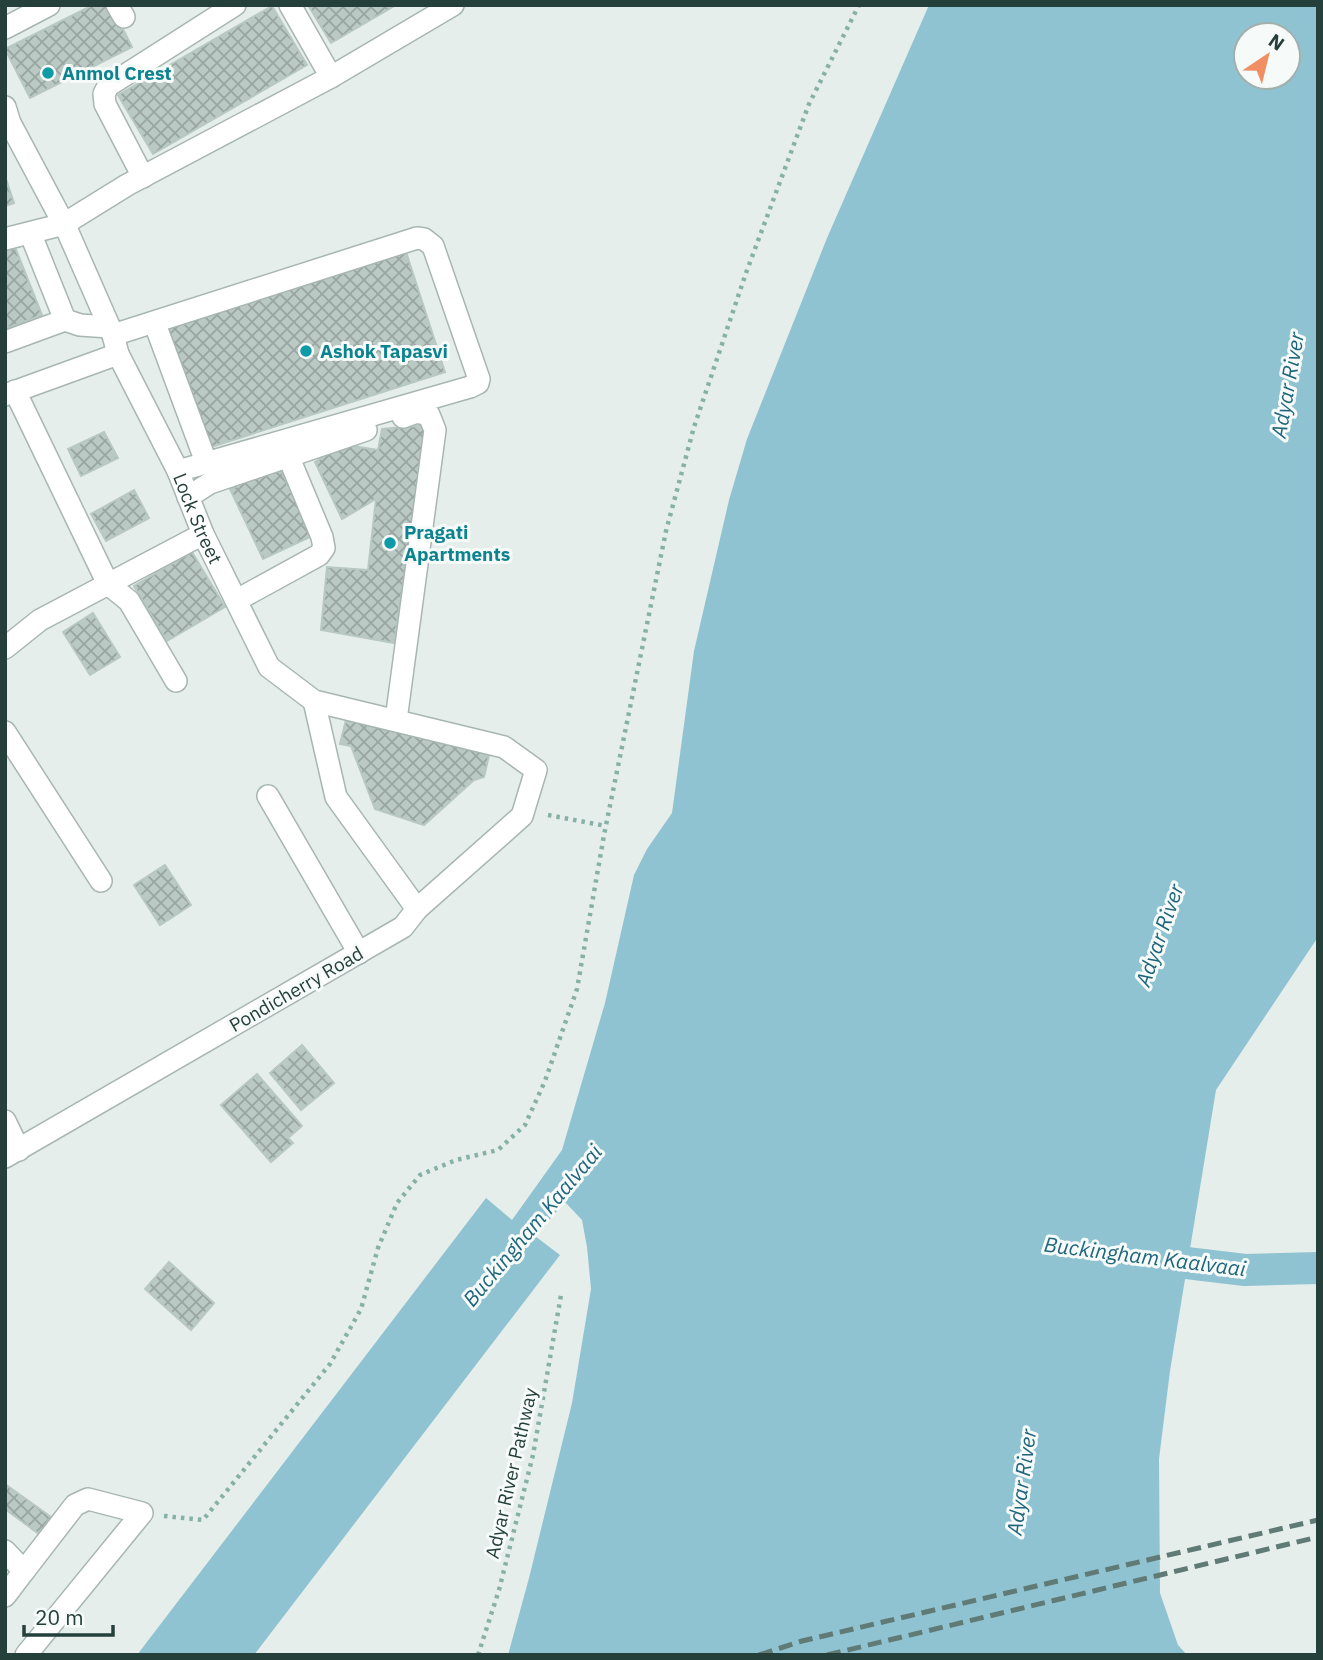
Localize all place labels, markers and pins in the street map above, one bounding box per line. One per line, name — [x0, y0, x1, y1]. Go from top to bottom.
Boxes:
place label: Anmol Crest — [62, 61, 172, 85]
marker: Anmol Crest — [40, 65, 56, 81]
place label: Ashok Tapasvi — [320, 339, 448, 363]
marker: Ashok Tapasvi — [298, 343, 314, 359]
place label: Pragati Apartments — [404, 520, 510, 566]
marker: Pragati Apartments — [382, 535, 398, 551]

